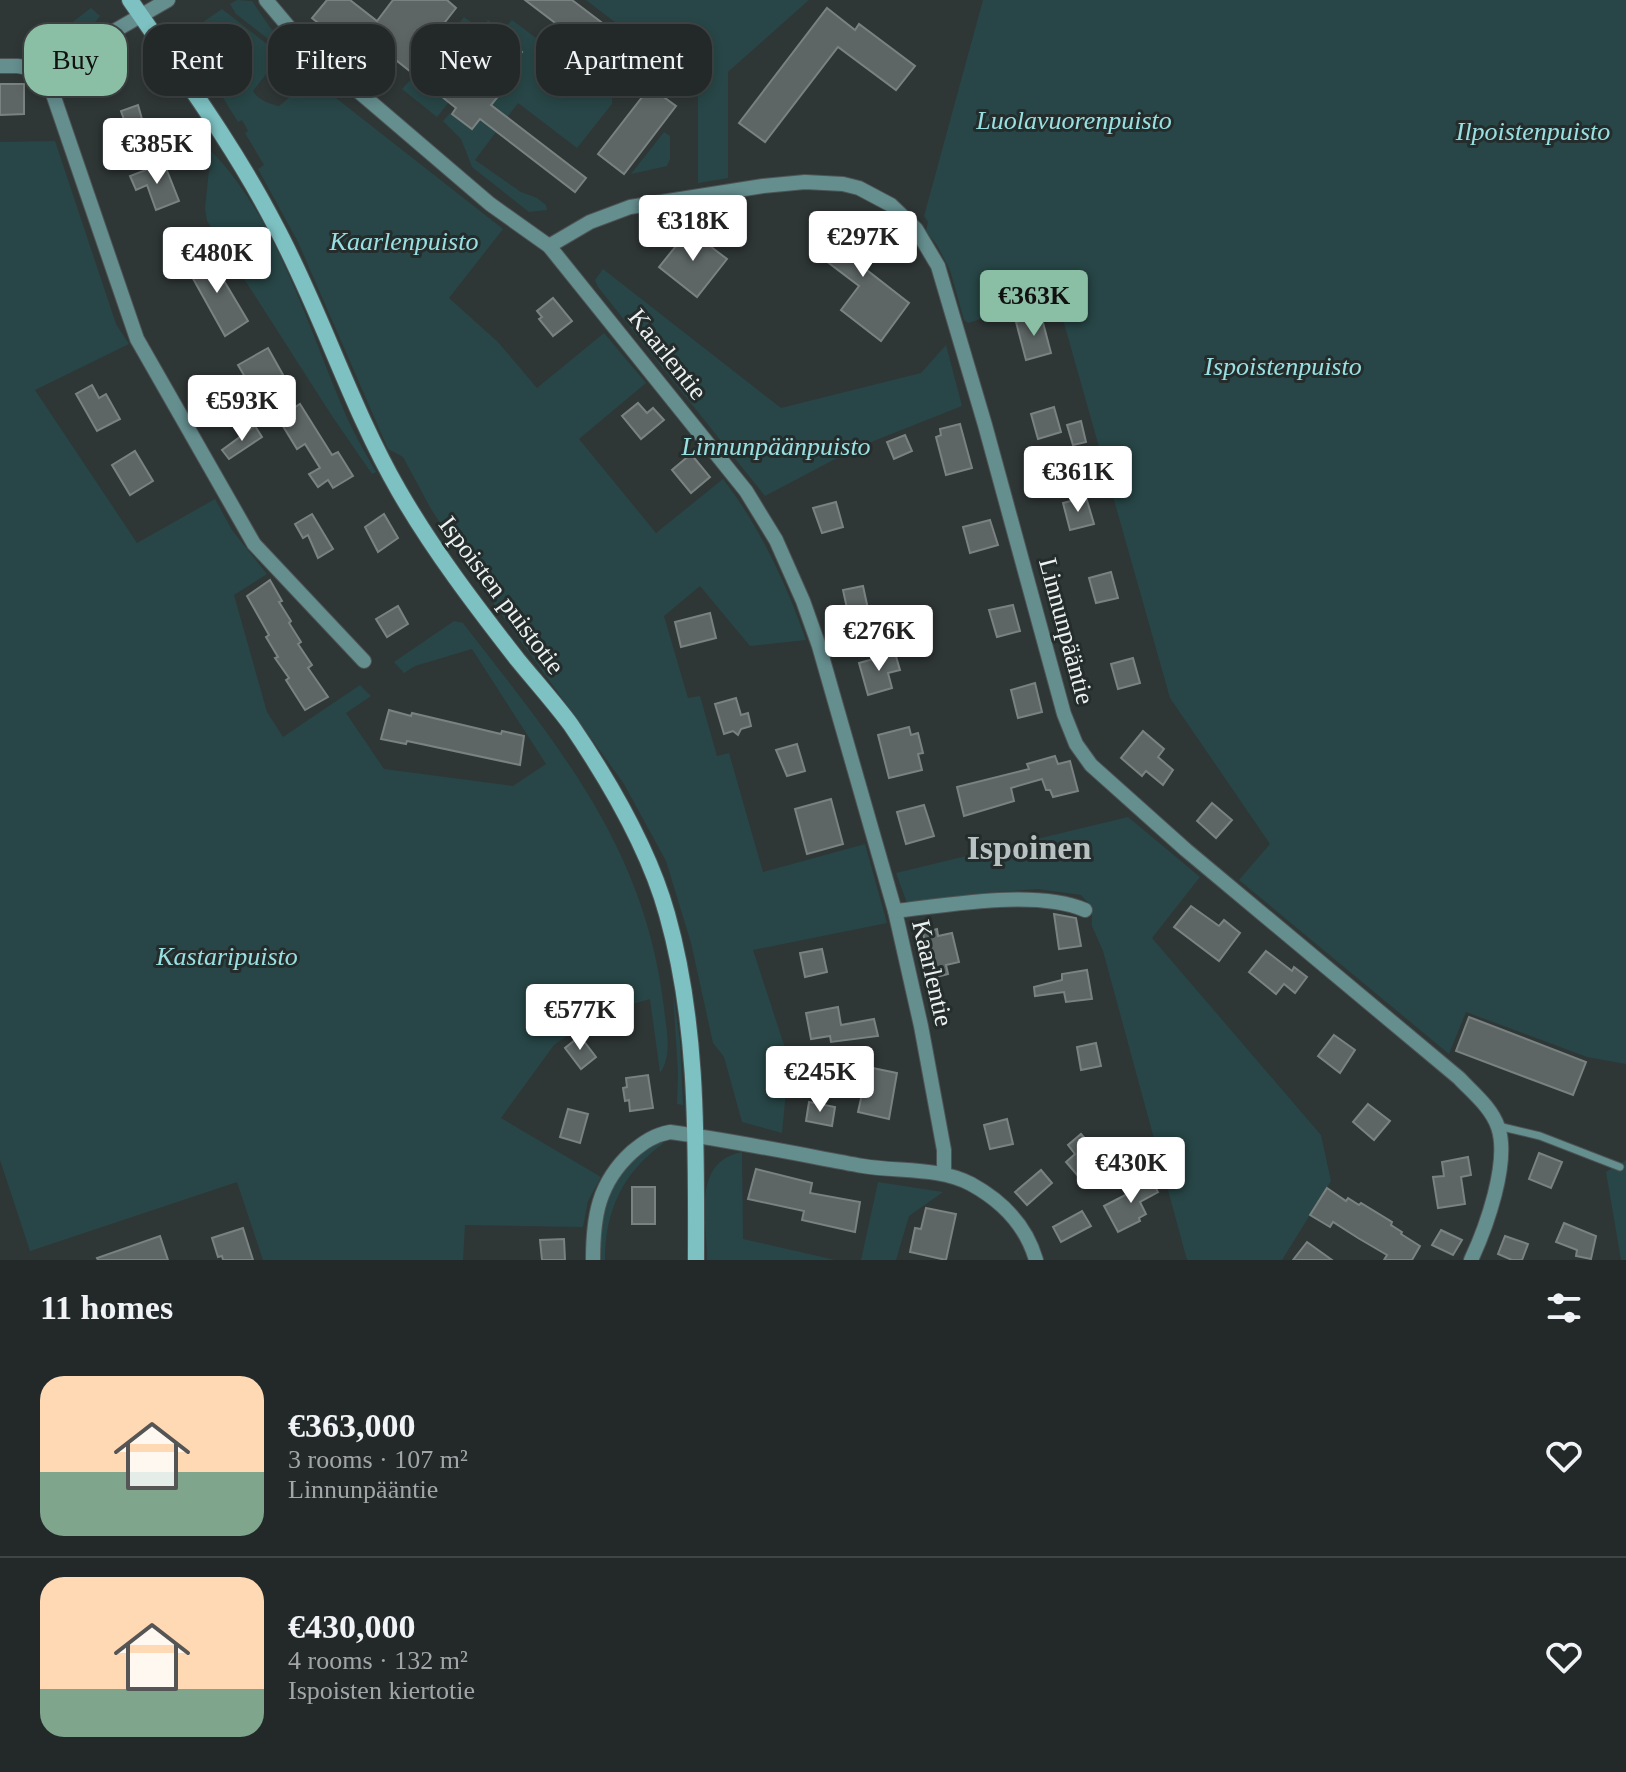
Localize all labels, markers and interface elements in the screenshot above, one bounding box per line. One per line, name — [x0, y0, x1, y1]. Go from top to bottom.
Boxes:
chip: Buy — [24, 24, 127, 96]
chip: Rent — [143, 24, 252, 96]
chip: Filters — [268, 24, 395, 96]
chip: New — [411, 24, 520, 96]
chip: Apartment — [536, 24, 712, 96]
park label: Luolavuorenpuisto — [975, 106, 1172, 135]
park label: Ilpoistenpuisto — [1455, 117, 1610, 146]
pin: €385K — [101, 118, 213, 186]
text: €385K — [121, 129, 193, 158]
pin: €318K — [637, 195, 749, 263]
text: €318K — [657, 206, 729, 235]
pin: €297K — [807, 211, 919, 279]
text: €297K — [827, 222, 899, 251]
pin: €480K — [161, 227, 273, 295]
park label: Kaarlenpuisto — [329, 227, 478, 256]
text: €480K — [181, 238, 253, 267]
pin: €363K — [978, 270, 1090, 338]
text: €363K — [998, 281, 1070, 310]
street label: Kaarlentie — [622, 303, 713, 406]
park label: Ispoistenpuisto — [1203, 352, 1362, 381]
pin: €593K — [186, 375, 298, 443]
text: €593K — [206, 386, 278, 415]
park label: Linnunpäänpuisto — [680, 432, 871, 461]
pin: €361K — [1022, 446, 1134, 514]
text: €361K — [1042, 457, 1114, 486]
street label: Ispoisten puistotie — [433, 511, 570, 680]
street label: Linnunpääntie — [1033, 555, 1100, 707]
pin: €276K — [823, 605, 935, 673]
text: €276K — [843, 616, 915, 645]
district label: Ispoinen — [967, 829, 1091, 866]
street label: Kaarlentie — [906, 917, 959, 1029]
park label: Kastaripuisto — [155, 942, 298, 971]
pin: €577K — [524, 984, 636, 1052]
text: €577K — [544, 995, 616, 1024]
pin: €245K — [764, 1046, 876, 1114]
text: €245K — [784, 1057, 856, 1086]
pin: €430K — [1075, 1137, 1187, 1205]
text: €430K — [1095, 1148, 1167, 1177]
icon: filters — [1542, 1286, 1586, 1330]
text: 11 homes — [40, 1289, 173, 1326]
text: €363,000 — [288, 1407, 416, 1444]
icon: home — [104, 1408, 200, 1504]
icon: heart — [1542, 1434, 1586, 1478]
text: 3 rooms · 107 m² — [288, 1445, 468, 1474]
text: Linnunpääntie — [288, 1475, 438, 1504]
text: €430,000 — [288, 1608, 416, 1645]
icon: home — [104, 1609, 200, 1705]
icon: heart — [1542, 1635, 1586, 1679]
text: 4 rooms · 132 m² — [288, 1646, 468, 1675]
text: Ispoisten kiertotie — [288, 1676, 475, 1705]

